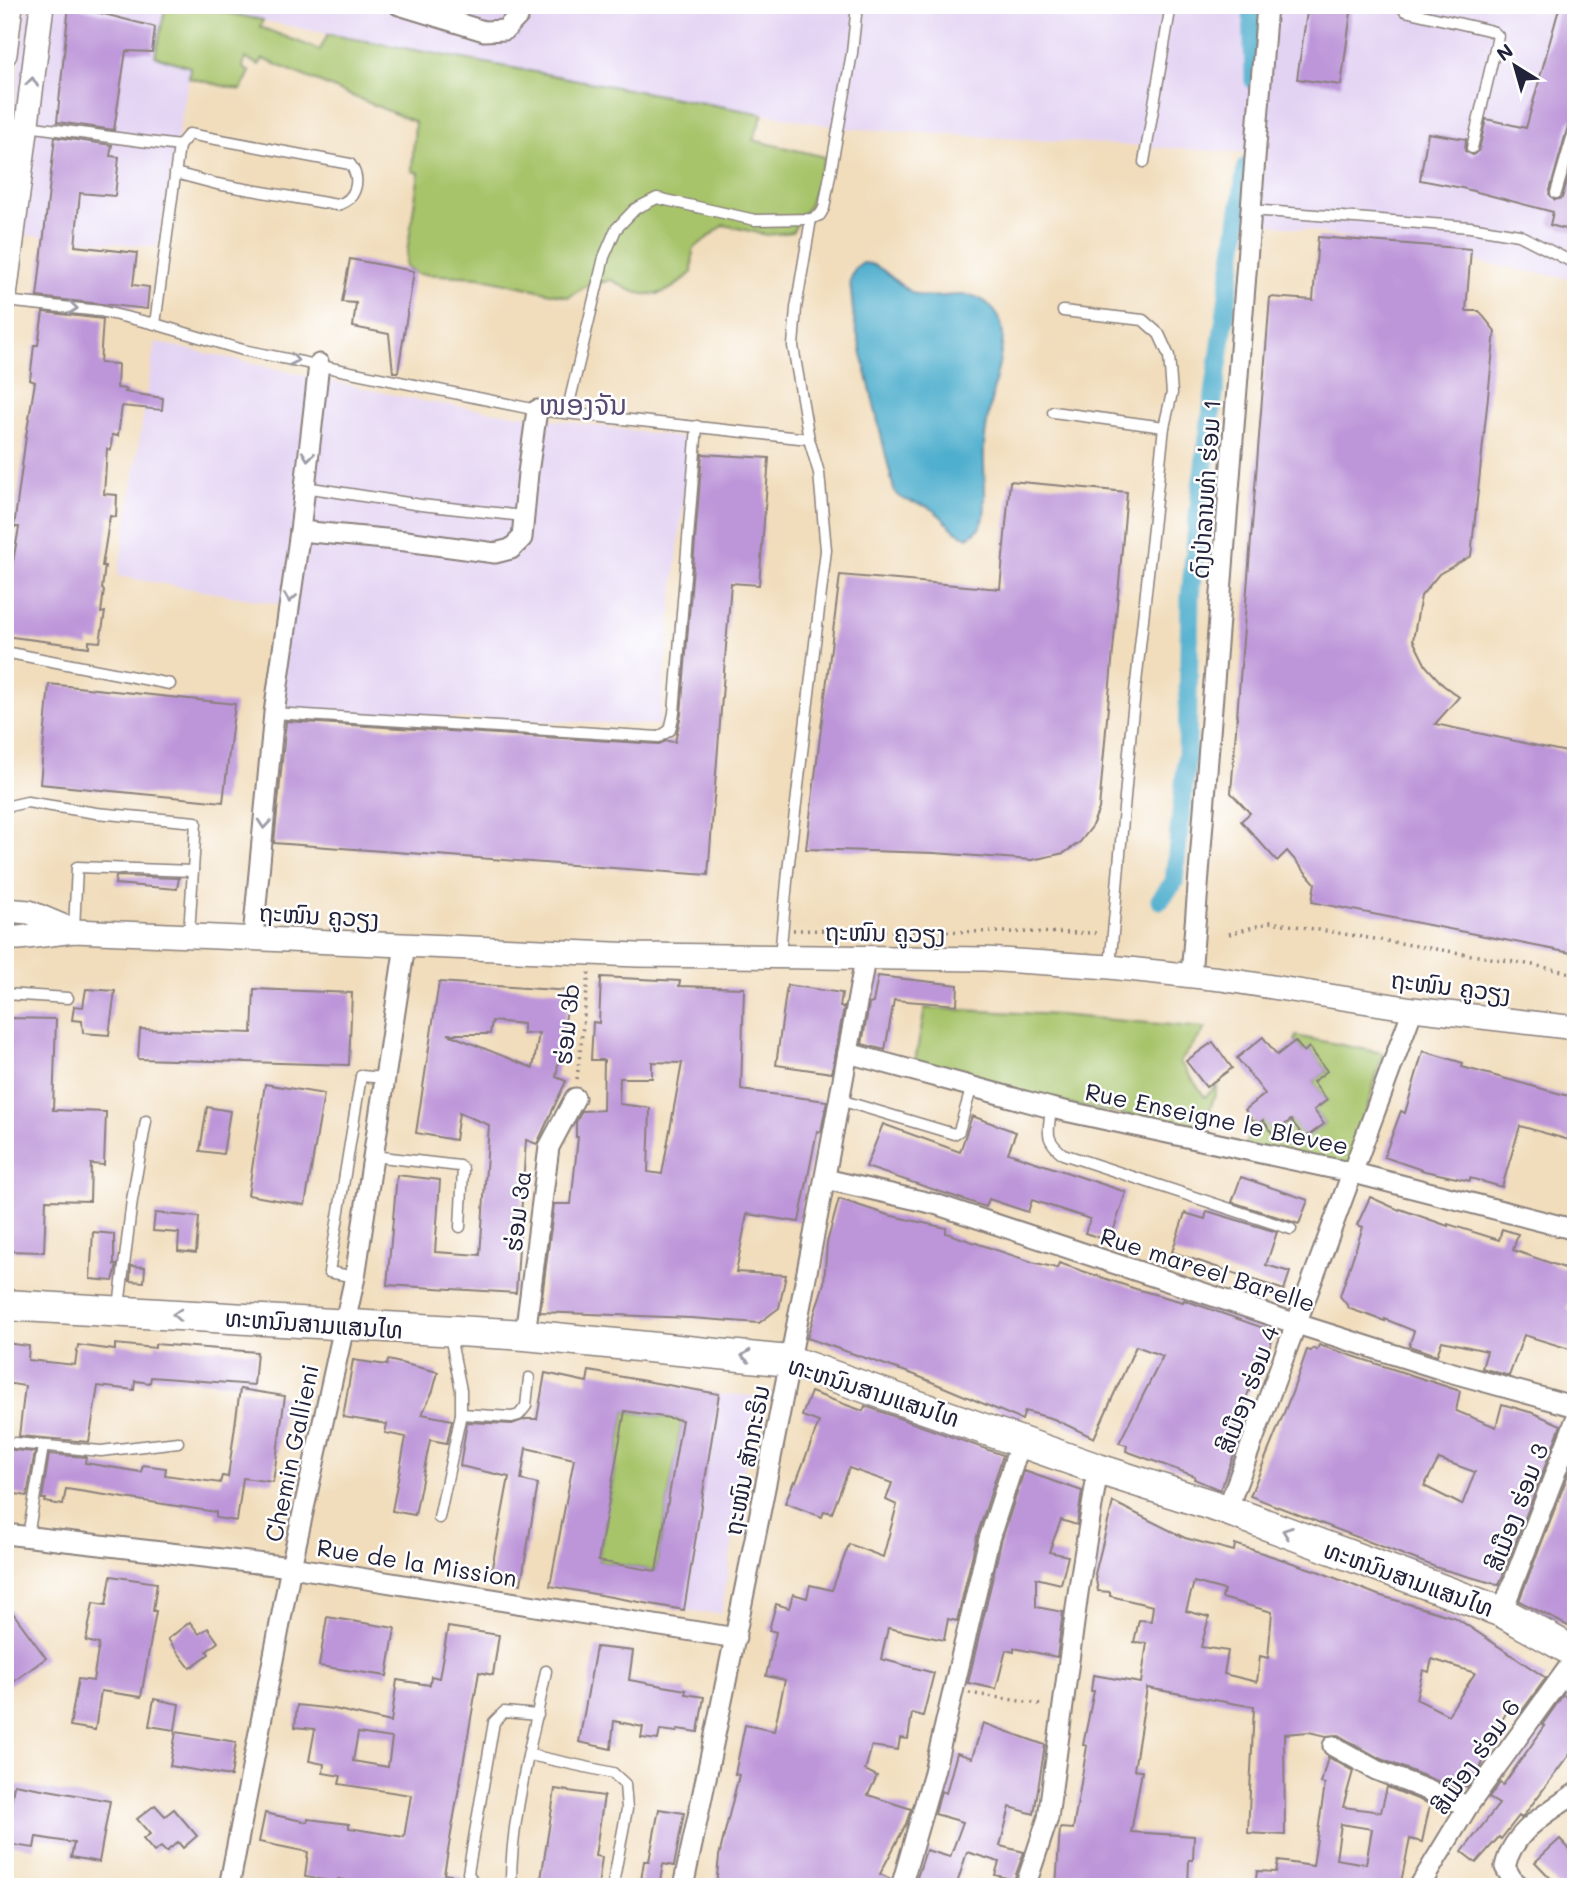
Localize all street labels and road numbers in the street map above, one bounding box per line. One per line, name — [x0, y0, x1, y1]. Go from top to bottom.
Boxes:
street label: ດົງປ່າລານທ່າ ຮ່ອມ 1 — [1183, 398, 1227, 580]
street label: ຖະໜົນ ຄູວຽງ — [258, 896, 380, 935]
street label: ຖະໜົນ ຄູວຽງ — [824, 915, 946, 950]
street label: ຖະໜົນ ຄູວຽງ — [1389, 963, 1513, 1010]
street label: ຮ່ອມ 3b — [546, 982, 586, 1066]
street label: Rue Enseigne le Blevee — [1082, 1075, 1352, 1161]
street label: ຮ່ອມ 3a — [497, 1169, 537, 1253]
street label: Rue mareel Barelle — [1097, 1220, 1319, 1318]
street label: ທະຫນົນສາມແສນໄທ — [224, 1301, 404, 1345]
street label: ສີເມືອງ ຮ່ອມ 4 — [1208, 1321, 1286, 1457]
street label: ທະຫນົນສາມແສນໄທ — [784, 1349, 964, 1433]
street label: Chemin Gallieni — [257, 1361, 325, 1545]
street label: ຖະໜົນ ສັກກະຣິນ — [716, 1382, 776, 1538]
street label: ສີເມືອງ ຮ່ອມ 3 — [1477, 1439, 1555, 1575]
street label: Rue de la Mission — [315, 1531, 519, 1593]
street label: ທະຫນົນສາມແສນໄທ — [1320, 1533, 1498, 1623]
street label: ສີເມືອງ ຮ່ອມ 6 — [1424, 1692, 1526, 1820]

